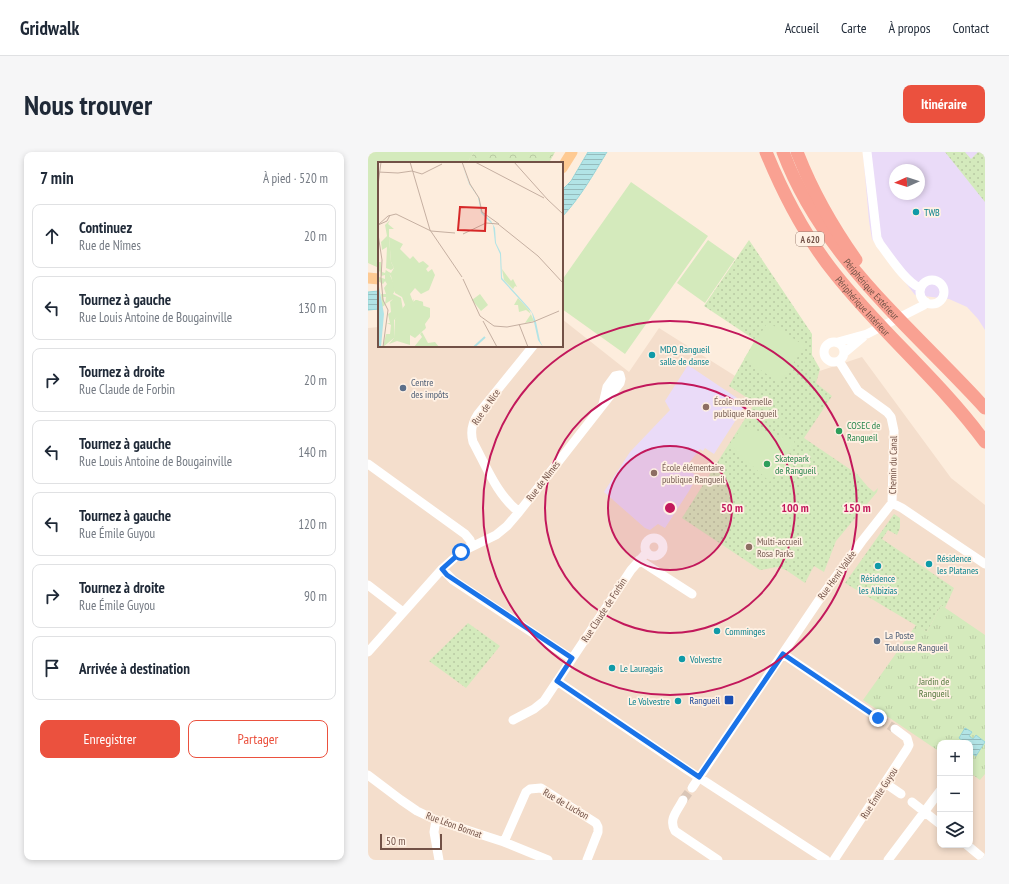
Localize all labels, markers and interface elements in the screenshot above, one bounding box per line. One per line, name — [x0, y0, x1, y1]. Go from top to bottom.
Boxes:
text: Gridwalk — [20, 16, 79, 40]
text: Accueil — [785, 19, 819, 37]
text: Carte — [841, 19, 867, 37]
text: À propos — [889, 19, 931, 37]
text: Contact — [953, 19, 989, 37]
button: Itinéraire — [903, 85, 985, 123]
text: Nous trouver — [24, 86, 152, 123]
inset map — [378, 162, 563, 347]
north arrow — [889, 164, 925, 200]
text: 7 min — [40, 167, 74, 189]
text: À pied · 520 m — [263, 170, 328, 187]
place label: TWB — [924, 206, 940, 219]
marker: TWB — [911, 207, 921, 217]
text: Continuez — [79, 218, 132, 237]
icon: ahead — [41, 225, 63, 247]
text: 20 m — [304, 228, 327, 245]
road number: A 620 — [796, 232, 824, 246]
text: Rue de Nîmes — [79, 237, 141, 254]
street label: Périphérique Extérieur — [841, 256, 902, 322]
street label: Périphérique Intérieur — [833, 273, 893, 339]
text: Tournez à gauche — [79, 290, 171, 309]
icon: left — [41, 297, 63, 319]
text: 130 m — [298, 300, 327, 317]
text: Rue Louis Antoine de Bougainville — [79, 309, 232, 326]
place label: MDQ Rangueil salle de danse — [660, 343, 710, 368]
marker: MDQ Rangueil salle de danse — [647, 350, 657, 360]
text: Tournez à droite — [79, 362, 165, 381]
icon: right — [41, 369, 63, 391]
text: 20 m — [304, 372, 327, 389]
place label: Centre des impôts — [411, 376, 449, 401]
text: Rue Claude de Forbin — [79, 381, 175, 398]
marker: Centre des impôts — [398, 383, 408, 393]
street label: Rue de Nice — [469, 386, 503, 428]
place label: École maternelle publique Rangueil — [714, 395, 778, 420]
marker: École maternelle publique Rangueil — [701, 402, 711, 412]
place label: COSEC de Rangueil — [847, 419, 880, 444]
marker: COSEC de Rangueil — [834, 426, 844, 436]
text: Tournez à gauche — [79, 434, 171, 453]
street label: Chemin du Canal — [886, 435, 900, 494]
icon: left — [41, 441, 63, 463]
text: 140 m — [298, 444, 327, 461]
place label: Skatepark de Rangueil — [775, 452, 817, 477]
text: Rue Louis Antoine de Bougainville — [79, 453, 232, 470]
street label: Rue de Nîmes — [523, 458, 563, 504]
marker: Skatepark de Rangueil — [762, 459, 772, 469]
place label: École élémentaire publique Rangueil — [662, 461, 726, 486]
marker: École élémentaire publique Rangueil — [649, 468, 659, 478]
text: 50 m — [721, 500, 743, 515]
text: 100 m — [781, 500, 809, 515]
text: 150 m — [843, 500, 871, 515]
centre of rings — [663, 501, 677, 515]
text: Tournez à gauche — [79, 506, 171, 525]
icon: left — [41, 513, 63, 535]
text: 120 m — [298, 516, 327, 533]
text: Rue Émile Guyou — [79, 525, 155, 542]
place label: Multi-accueil Rosa Parks — [757, 535, 802, 560]
marker: Multi-accueil Rosa Parks — [744, 542, 754, 552]
route start — [452, 543, 470, 561]
street label: Rue Henri Vallée — [815, 548, 859, 602]
place label: Résidence les Platanes — [937, 552, 979, 577]
marker: Résidence les Platanes — [924, 559, 934, 569]
marker: Résidence les Albizias — [873, 561, 883, 571]
place label: Résidence les Albizias — [859, 572, 898, 597]
street label: Rue Claude de Forbin — [578, 575, 630, 645]
text: Tournez à droite — [79, 578, 165, 597]
icon: right — [41, 585, 63, 607]
text: 90 m — [304, 588, 327, 605]
text: Rue Émile Guyou — [79, 597, 155, 614]
place label: Comminges — [725, 625, 766, 638]
marker: Comminges — [712, 626, 722, 636]
place label: La Poste Toulouse Rangueil — [885, 629, 949, 654]
marker: La Poste Toulouse Rangueil — [872, 636, 882, 646]
place label: Volvestre — [689, 653, 722, 666]
marker: Volvestre — [677, 654, 687, 664]
icon: arrive — [41, 657, 63, 679]
text: Arrivée à destination — [79, 659, 190, 678]
place label: Le Lauragais — [620, 662, 664, 675]
marker: Le Lauragais — [607, 663, 617, 673]
park label: Jardin de Rangueil — [918, 675, 950, 700]
place label: Rangueil — [690, 694, 721, 707]
marker: Rangueil — [723, 694, 735, 706]
place label: Le Volvestre — [628, 695, 670, 708]
marker: Le Volvestre — [673, 696, 683, 706]
route end — [869, 709, 887, 727]
button: Enregistrer — [40, 720, 180, 758]
button: Partager — [188, 720, 328, 758]
map controls — [937, 740, 973, 848]
button: + — [937, 740, 973, 776]
street label: Rue Émile Guyou — [858, 765, 900, 821]
button: − — [937, 776, 973, 812]
street label: Rue de Luchon — [541, 786, 591, 822]
street label: Rue Léon Bonnat — [424, 809, 484, 841]
button: layers — [937, 812, 973, 848]
scale bar — [380, 832, 442, 851]
text: 50 m — [386, 834, 405, 848]

